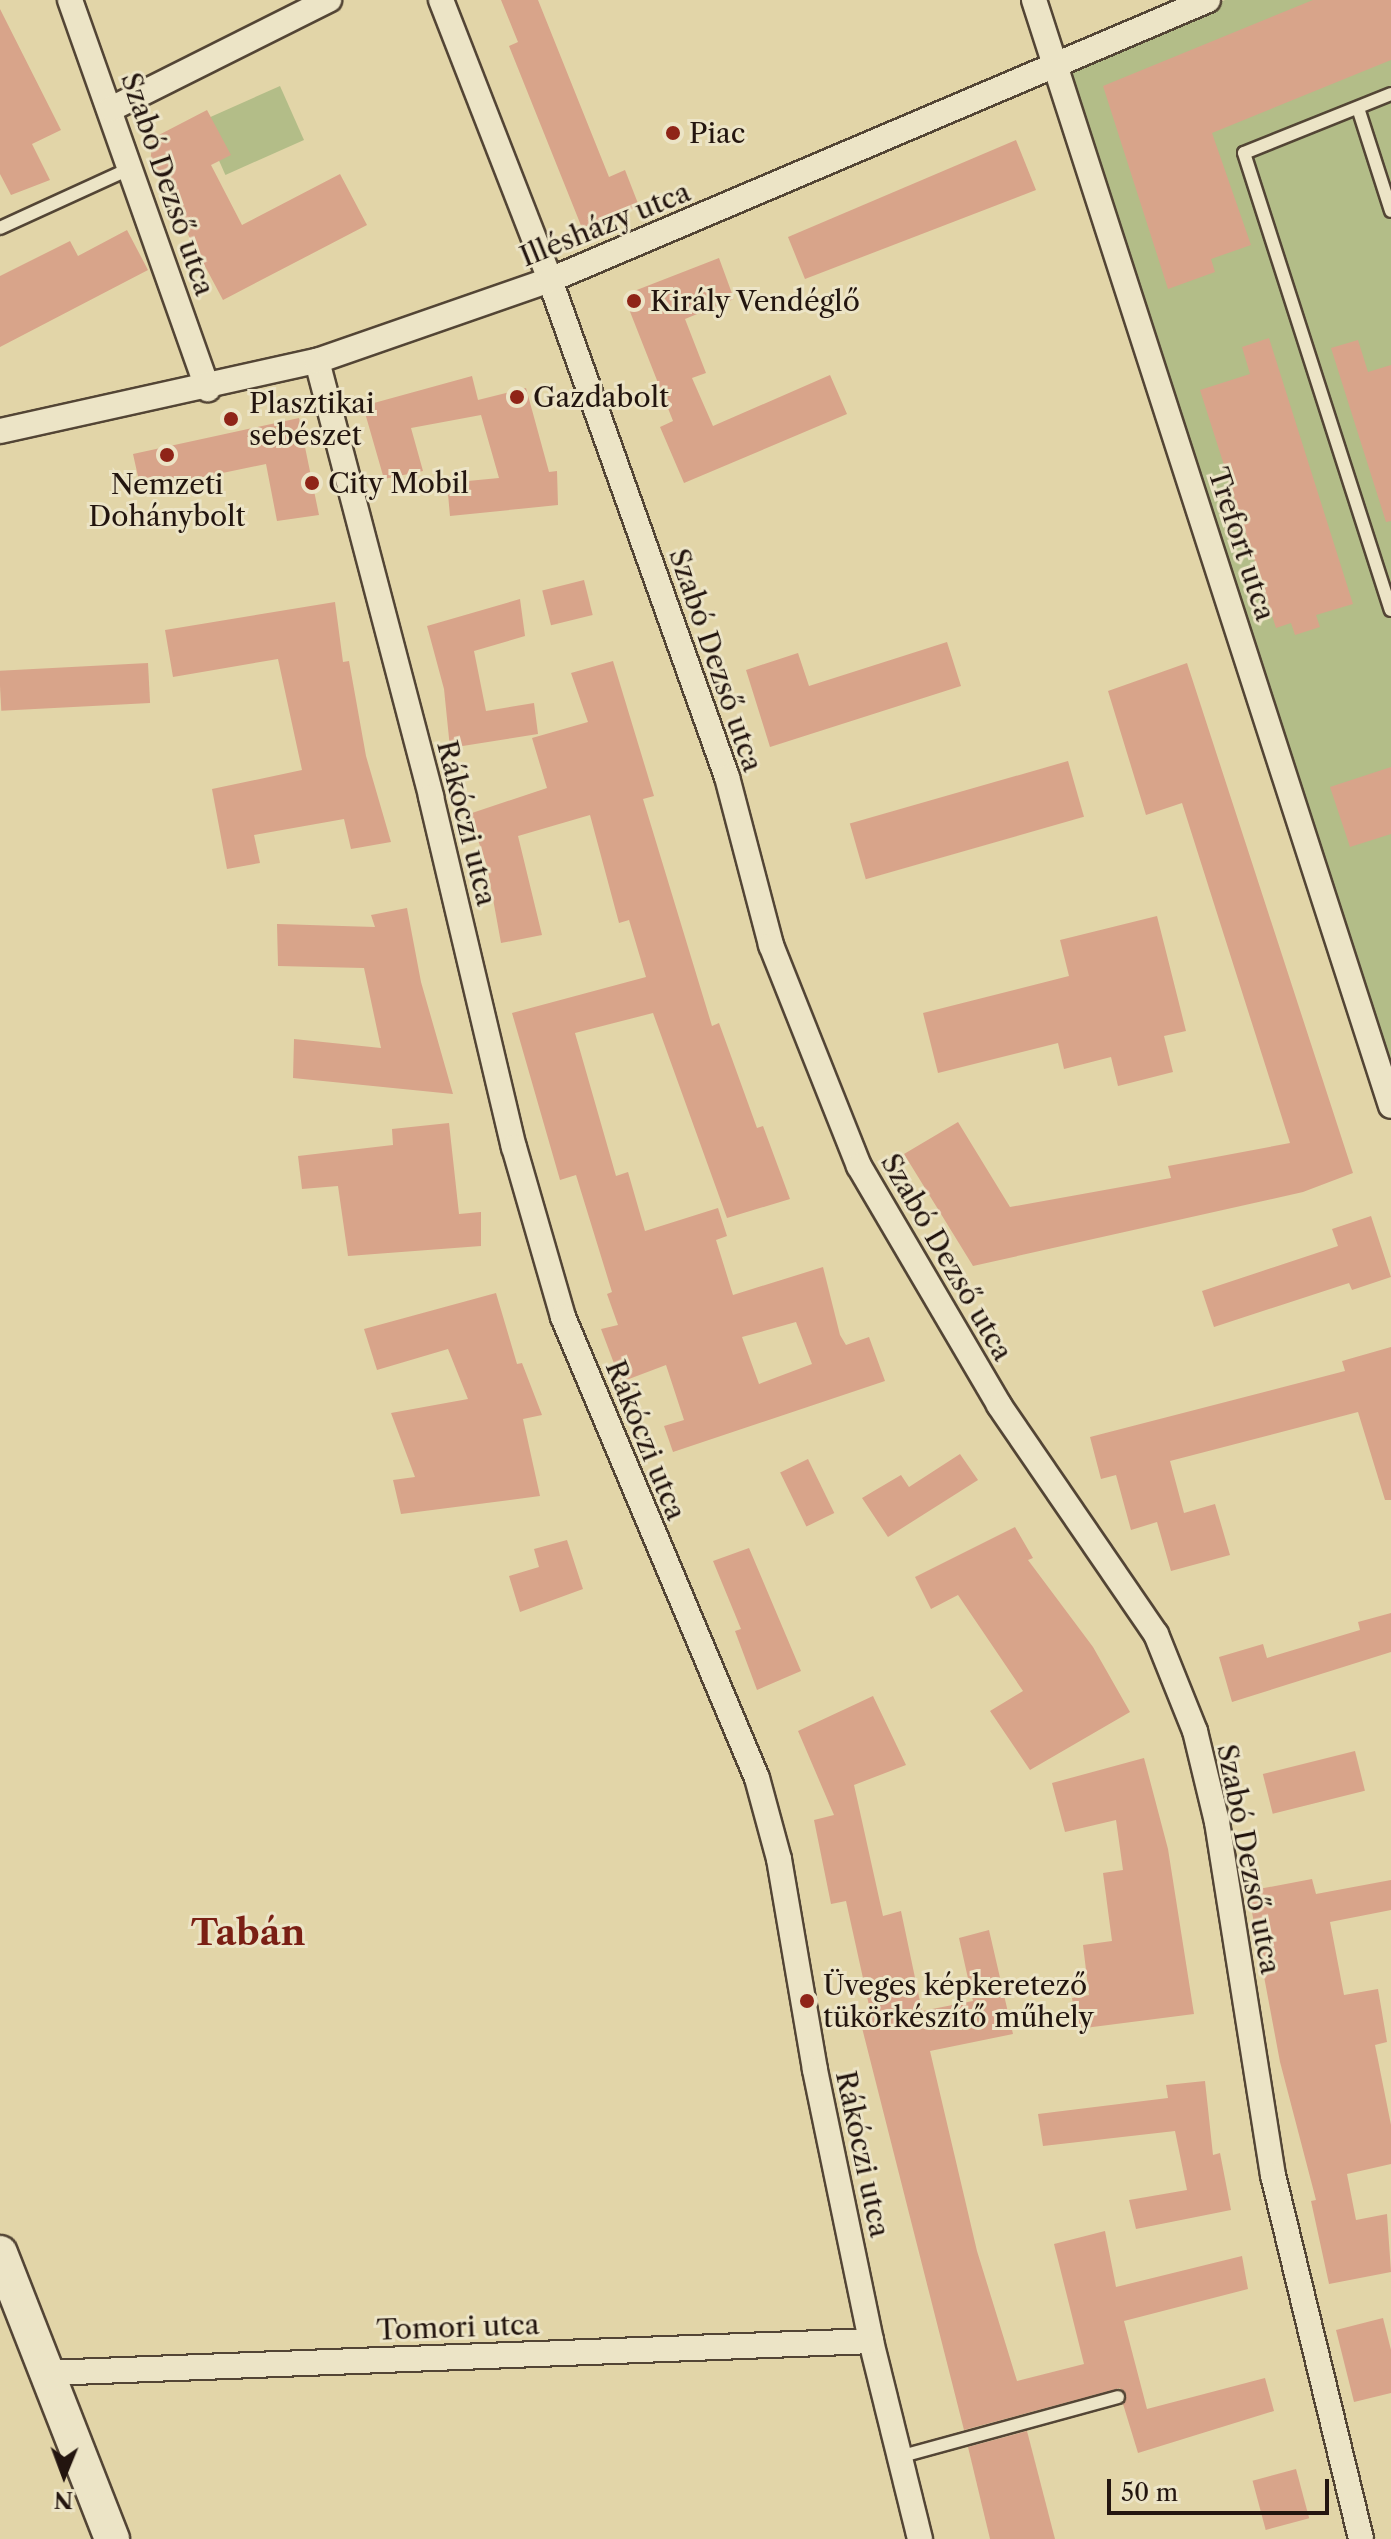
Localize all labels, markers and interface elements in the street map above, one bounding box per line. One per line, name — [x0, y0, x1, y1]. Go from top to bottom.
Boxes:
street label: Szabó Dezső utca — [114, 68, 222, 300]
place label: Piac — [689, 116, 745, 150]
marker: Piac — [664, 124, 682, 142]
street label: Illésházy utca — [515, 174, 695, 274]
place label: Király Vendéglő — [650, 284, 862, 318]
marker: Király Vendéglő — [625, 292, 643, 310]
place label: Gazdabolt — [533, 380, 669, 414]
place label: Plasztikai sebészet — [249, 386, 375, 452]
marker: Gazdabolt — [508, 388, 526, 406]
marker: Plasztikai sebészet — [220, 408, 242, 430]
marker: Nemzeti Dohánybolt — [158, 446, 176, 464]
street label: Trefort utca — [1201, 463, 1283, 625]
place label: City Mobil — [328, 466, 470, 500]
place label: Nemzeti Dohánybolt — [89, 467, 245, 533]
marker: City Mobil — [303, 474, 321, 492]
street label: Szabó Dezső utca — [662, 544, 770, 776]
street label: Rákóczi utca — [430, 737, 504, 909]
street label: Szabó Dezső utca — [874, 1147, 1020, 1367]
street label: Rákóczi utca — [599, 1355, 693, 1525]
street label: Szabó Dezső utca — [1210, 1741, 1288, 1977]
district label: Tabán — [191, 1911, 305, 1955]
place label: Üveges képkeretező tükörkészítő műhely — [823, 1968, 1094, 2034]
marker: Üveges képkeretező tükörkészítő műhely — [798, 1992, 816, 2010]
street label: Rákóczi utca — [829, 2068, 897, 2240]
street label: Tomori utca — [376, 2307, 540, 2347]
north arrow — [24, 2435, 104, 2515]
scale bar — [1111, 2463, 1333, 2513]
text: 50 m — [1121, 2478, 1178, 2507]
text: N — [54, 2486, 73, 2513]

